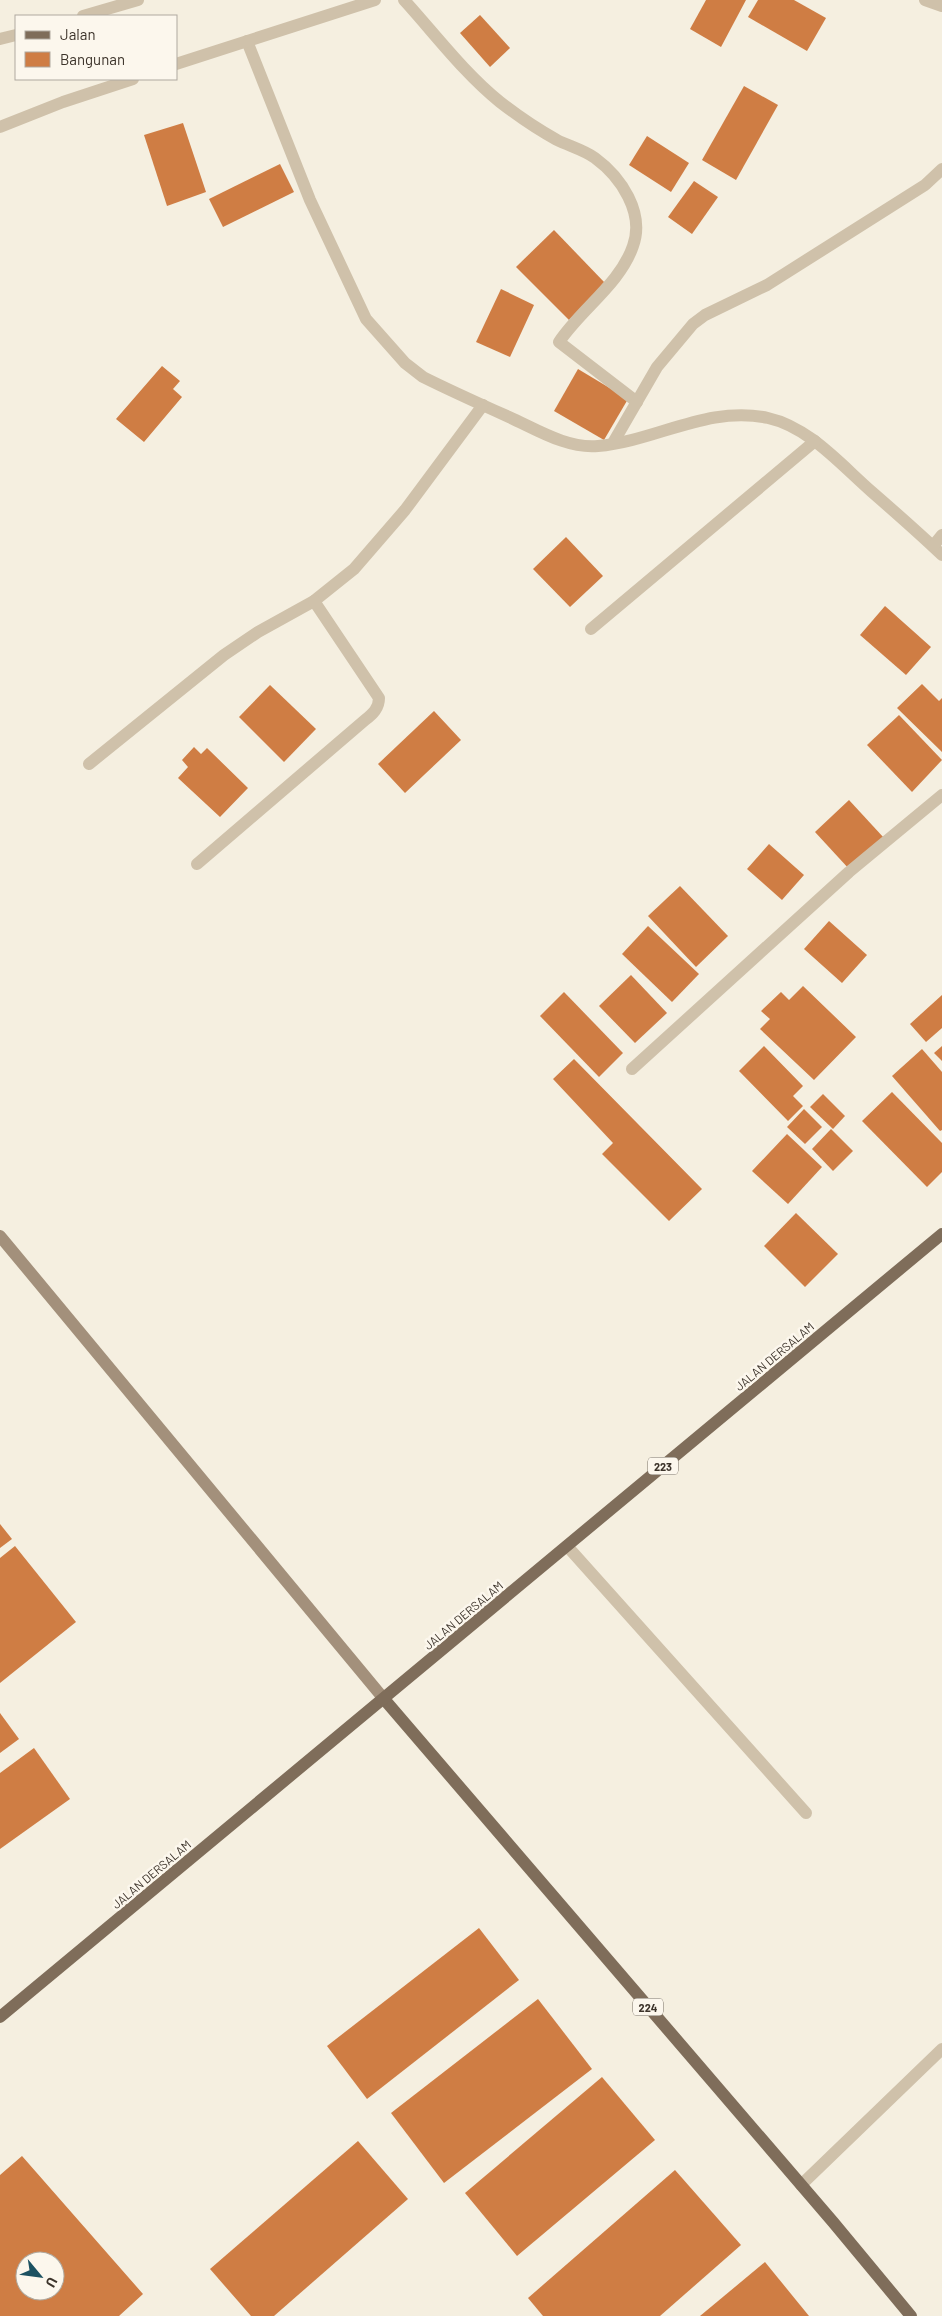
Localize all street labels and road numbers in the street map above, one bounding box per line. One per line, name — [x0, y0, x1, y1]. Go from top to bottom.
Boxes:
street label: JALAN DERSALAM — [732, 1319, 816, 1393]
road number: 223 — [648, 1458, 678, 1474]
street label: JALAN DERSALAM — [421, 1578, 505, 1652]
street label: JALAN DERSALAM — [109, 1837, 193, 1911]
road number: 224 — [633, 1998, 663, 2015]

